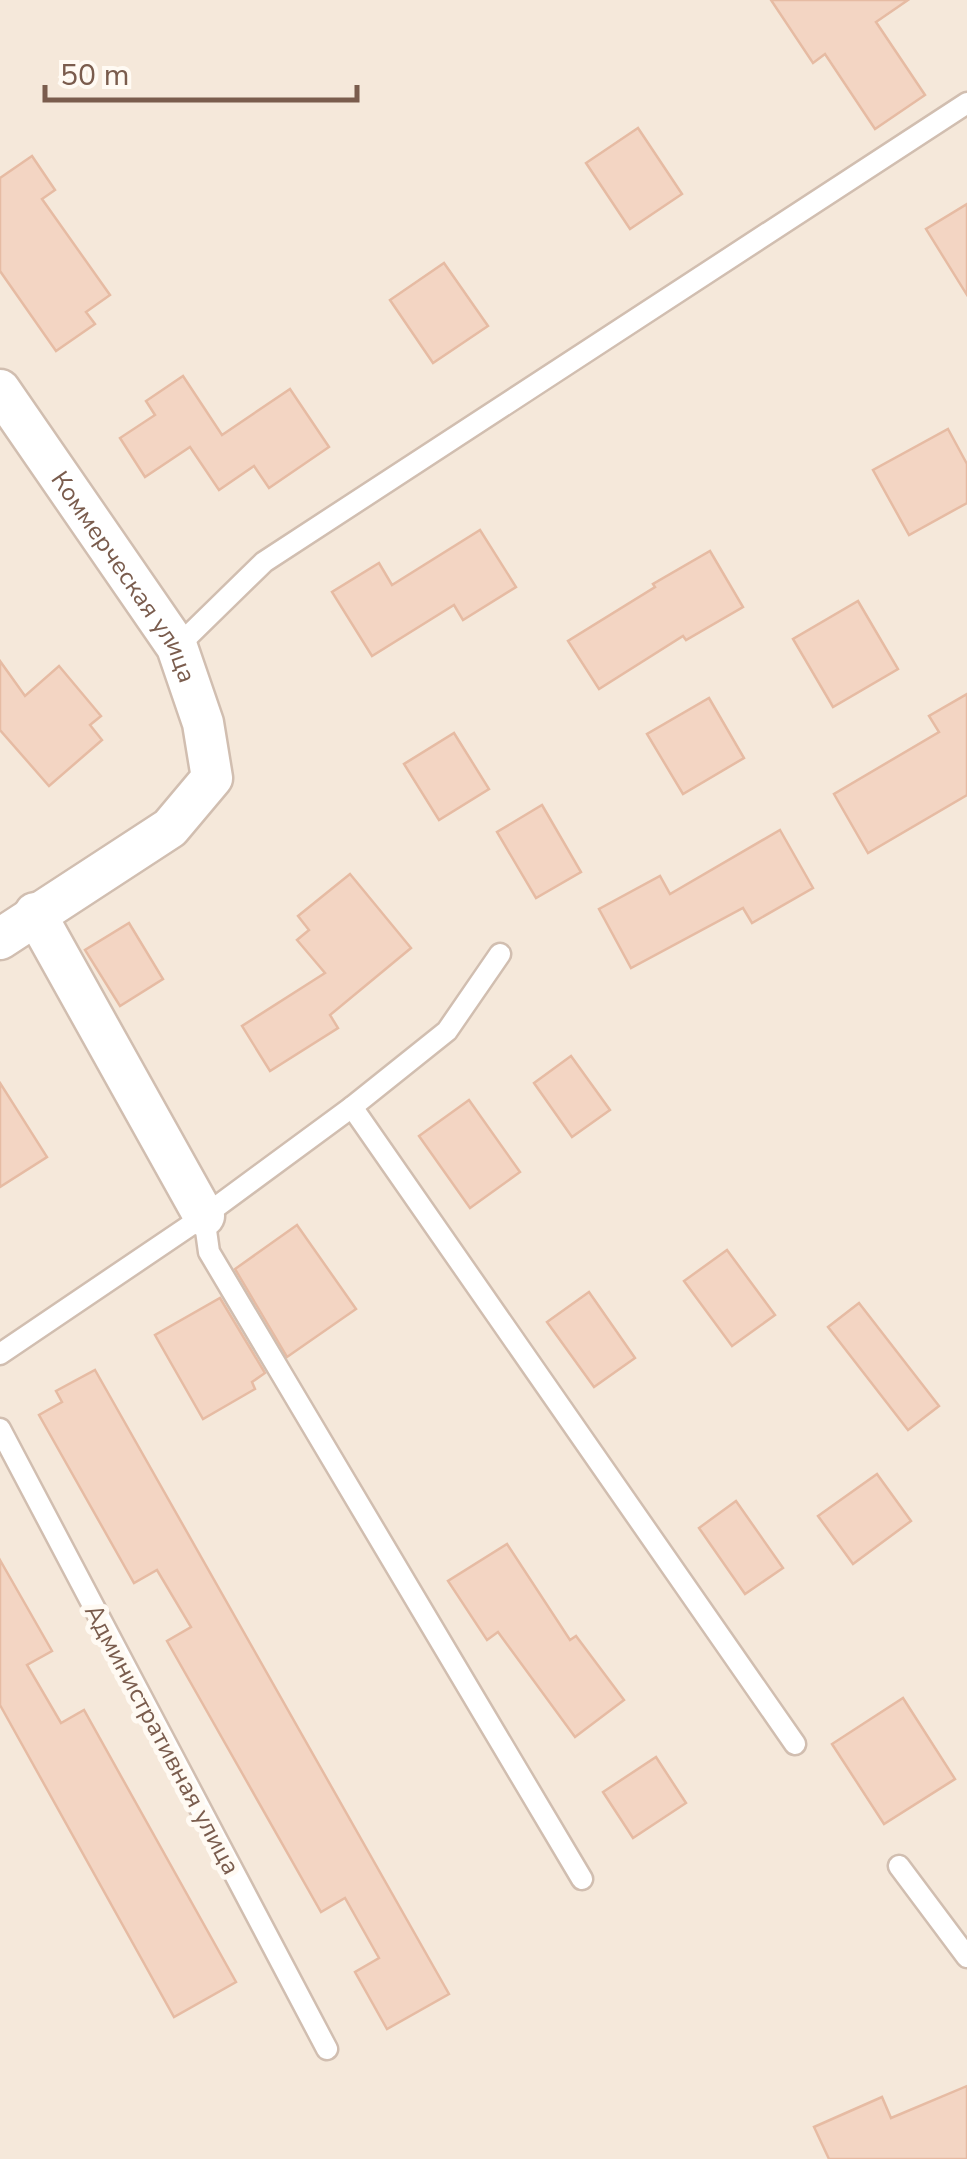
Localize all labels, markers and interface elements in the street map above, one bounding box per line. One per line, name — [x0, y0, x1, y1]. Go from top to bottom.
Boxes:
scale bar — [45, 40, 358, 102]
text: 50 m — [60, 55, 129, 96]
street label: Коммерческая улица — [43, 465, 204, 687]
street label: Административная улица — [76, 1598, 248, 1881]

